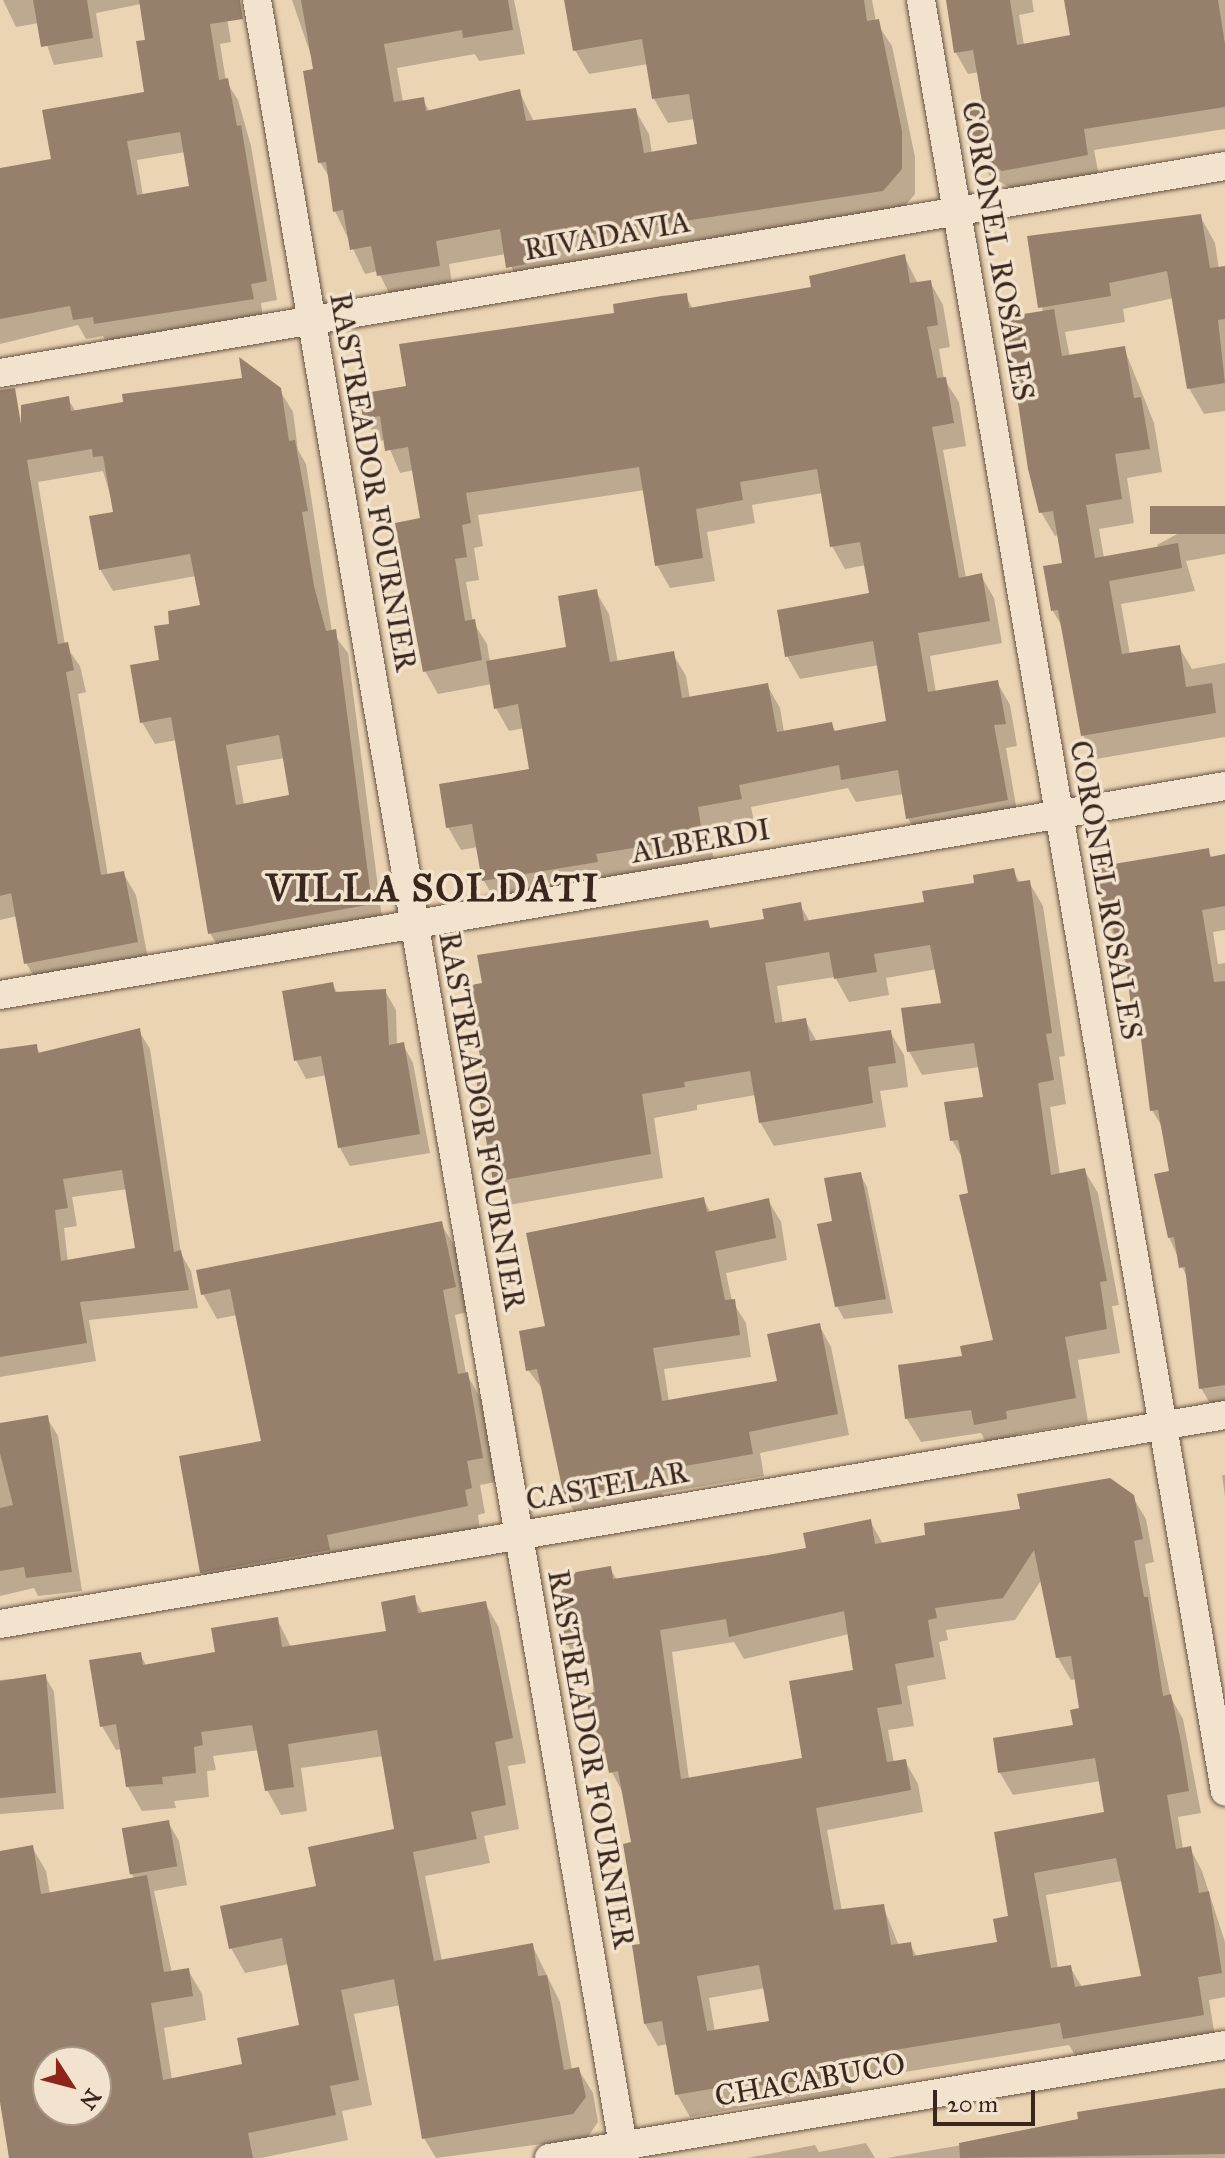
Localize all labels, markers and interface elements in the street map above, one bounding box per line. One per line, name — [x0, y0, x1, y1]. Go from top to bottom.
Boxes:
street label: CORONEL ROSALES — [954, 99, 1042, 403]
street label: RIVADAVIA — [521, 204, 693, 268]
street label: RASTREADOR FOURNIER — [322, 290, 424, 674]
street label: CORONEL ROSALES — [1062, 738, 1150, 1042]
street label: ALBERDI — [629, 811, 773, 871]
district label: VILLA SOLDATI — [266, 866, 600, 912]
street label: RASTREADOR FOURNIER — [431, 929, 533, 1313]
street label: CASTELAR — [523, 1454, 691, 1518]
street label: RASTREADOR FOURNIER — [540, 1567, 642, 1951]
north arrow — [32, 2046, 112, 2126]
street label: CHACABUCO — [712, 2046, 908, 2114]
scale bar — [937, 2074, 1039, 2124]
text: N — [74, 2084, 107, 2115]
text: 20 m — [947, 2089, 998, 2119]

